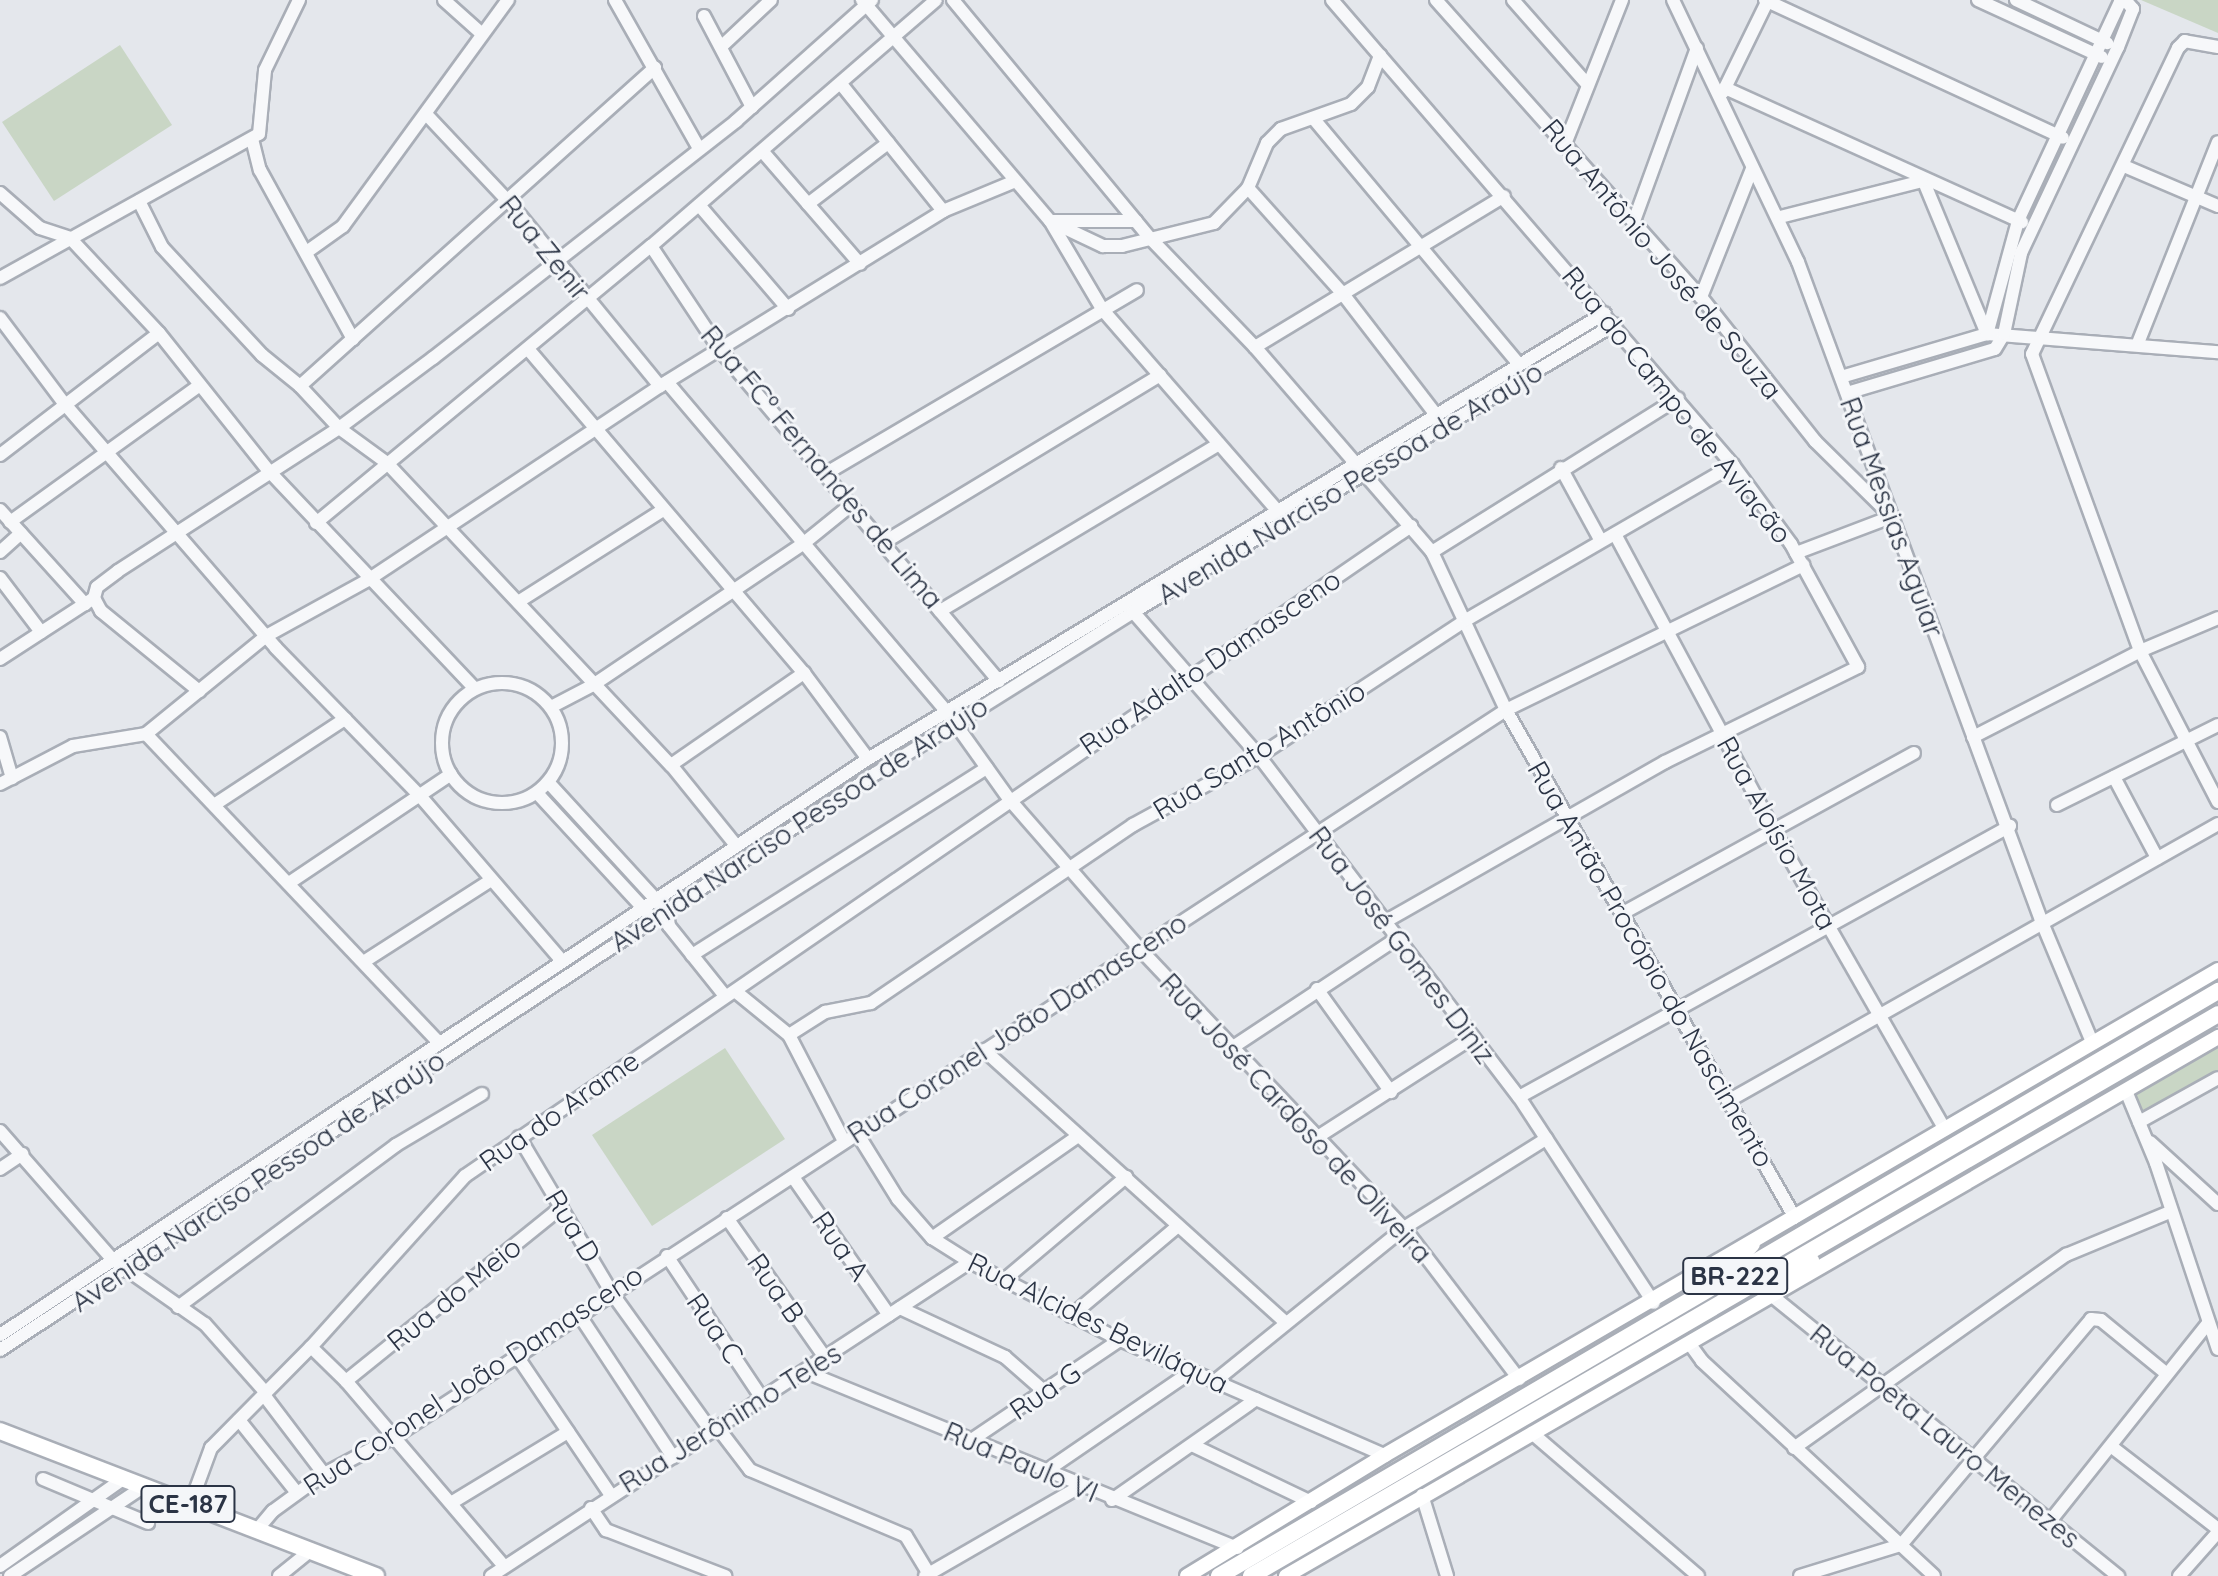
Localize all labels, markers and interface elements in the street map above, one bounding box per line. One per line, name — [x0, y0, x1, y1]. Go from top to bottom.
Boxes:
street label: Rua Antônio José de Souza — [1535, 112, 1789, 406]
street label: Rua Zenir — [492, 189, 598, 307]
street label: Rua do Campo de Aviação — [1555, 260, 1799, 550]
street label: Rua FCº Fernandes de Lima — [694, 319, 950, 615]
street label: Avenida Narciso Pessoa de Araújo — [1151, 354, 1549, 612]
street label: Rua Messias Aguiar — [1833, 392, 1951, 642]
street label: Rua Adalto Damasceno — [1073, 562, 1347, 762]
street label: Rua Santo Antônio — [1147, 673, 1371, 827]
street label: Avenida Narciso Pessoa de Araújo — [604, 689, 994, 959]
street label: Rua Aloísio Mota — [1710, 730, 1844, 936]
street label: Rua Antão Procópio do Nascimento — [1521, 755, 1781, 1173]
street label: Rua José Gomes Diniz — [1302, 820, 1502, 1070]
street label: Rua Coronel João Damasceno — [841, 906, 1193, 1150]
street label: Rua José Cardoso de Oliveira — [1153, 966, 1439, 1270]
street label: Avenida Narciso Pessoa de Araújo — [65, 1043, 451, 1319]
street label: Rua do Arame — [473, 1043, 645, 1179]
street label: Rua D — [538, 1183, 608, 1269]
street label: Rua A — [805, 1205, 877, 1287]
street label: Rua do Meio — [380, 1230, 528, 1358]
street label: Rua Alcides Beviláqua — [962, 1245, 1234, 1401]
street label: Rua B — [740, 1247, 812, 1329]
road number: BR-222 — [1681, 1254, 1789, 1298]
street label: Rua Coronel João Damasceno — [297, 1258, 649, 1502]
street label: Rua C — [679, 1287, 751, 1369]
street label: Rua Poeta Lauro Menezes — [1803, 1317, 2087, 1555]
street label: Rua Jerônimo Teles — [613, 1336, 847, 1500]
street label: Rua G — [1003, 1355, 1087, 1427]
street label: Rua Paulo VI — [939, 1414, 1103, 1510]
road number: CE-187 — [140, 1482, 236, 1526]

